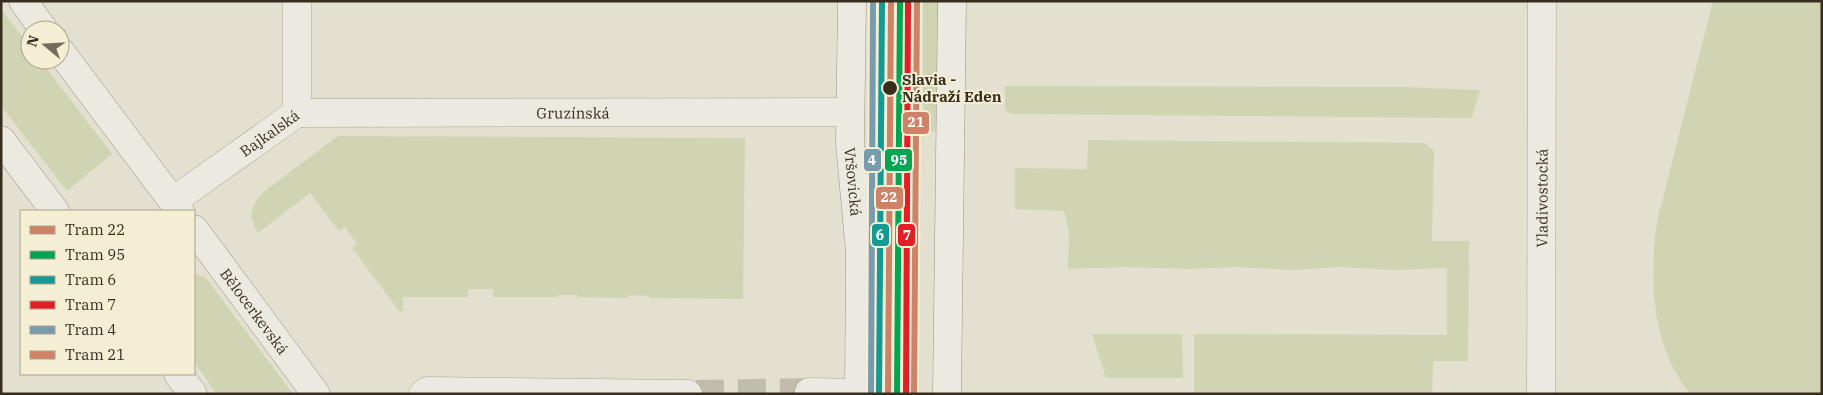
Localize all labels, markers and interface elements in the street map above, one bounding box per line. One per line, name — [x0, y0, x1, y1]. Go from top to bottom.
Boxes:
north arrow — [20, 20, 70, 70]
text: N — [22, 33, 43, 49]
place label: Slavia - Nádraží Eden — [902, 70, 1002, 106]
marker: Slavia - Nádraží Eden — [881, 79, 899, 97]
street label: Gruzínská — [536, 103, 610, 122]
street label: Bajkalská — [236, 105, 303, 160]
line badge: 21 — [902, 111, 930, 135]
text: 21 — [908, 113, 924, 131]
street label: Vršovická — [841, 147, 866, 217]
line badge: 4 — [863, 148, 882, 172]
line badge: 95 — [884, 148, 913, 172]
street label: Vladivostocká — [1532, 149, 1551, 247]
text: 4 — [868, 151, 876, 169]
text: 95 — [891, 151, 907, 169]
line badge: 22 — [875, 186, 904, 210]
text: 22 — [881, 188, 897, 206]
legend — [20, 210, 195, 375]
text: Tram 22 — [65, 220, 125, 239]
line badge: 6 — [871, 223, 890, 247]
line badge: 7 — [897, 223, 916, 247]
text: 6 — [876, 226, 884, 244]
text: 7 — [903, 226, 911, 244]
text: Tram 95 — [65, 245, 125, 264]
street label: Bělocerkevská — [217, 264, 293, 358]
text: Tram 6 — [65, 270, 116, 289]
text: Tram 7 — [65, 295, 116, 314]
text: Tram 4 — [65, 320, 116, 339]
text: Tram 21 — [65, 345, 125, 364]

